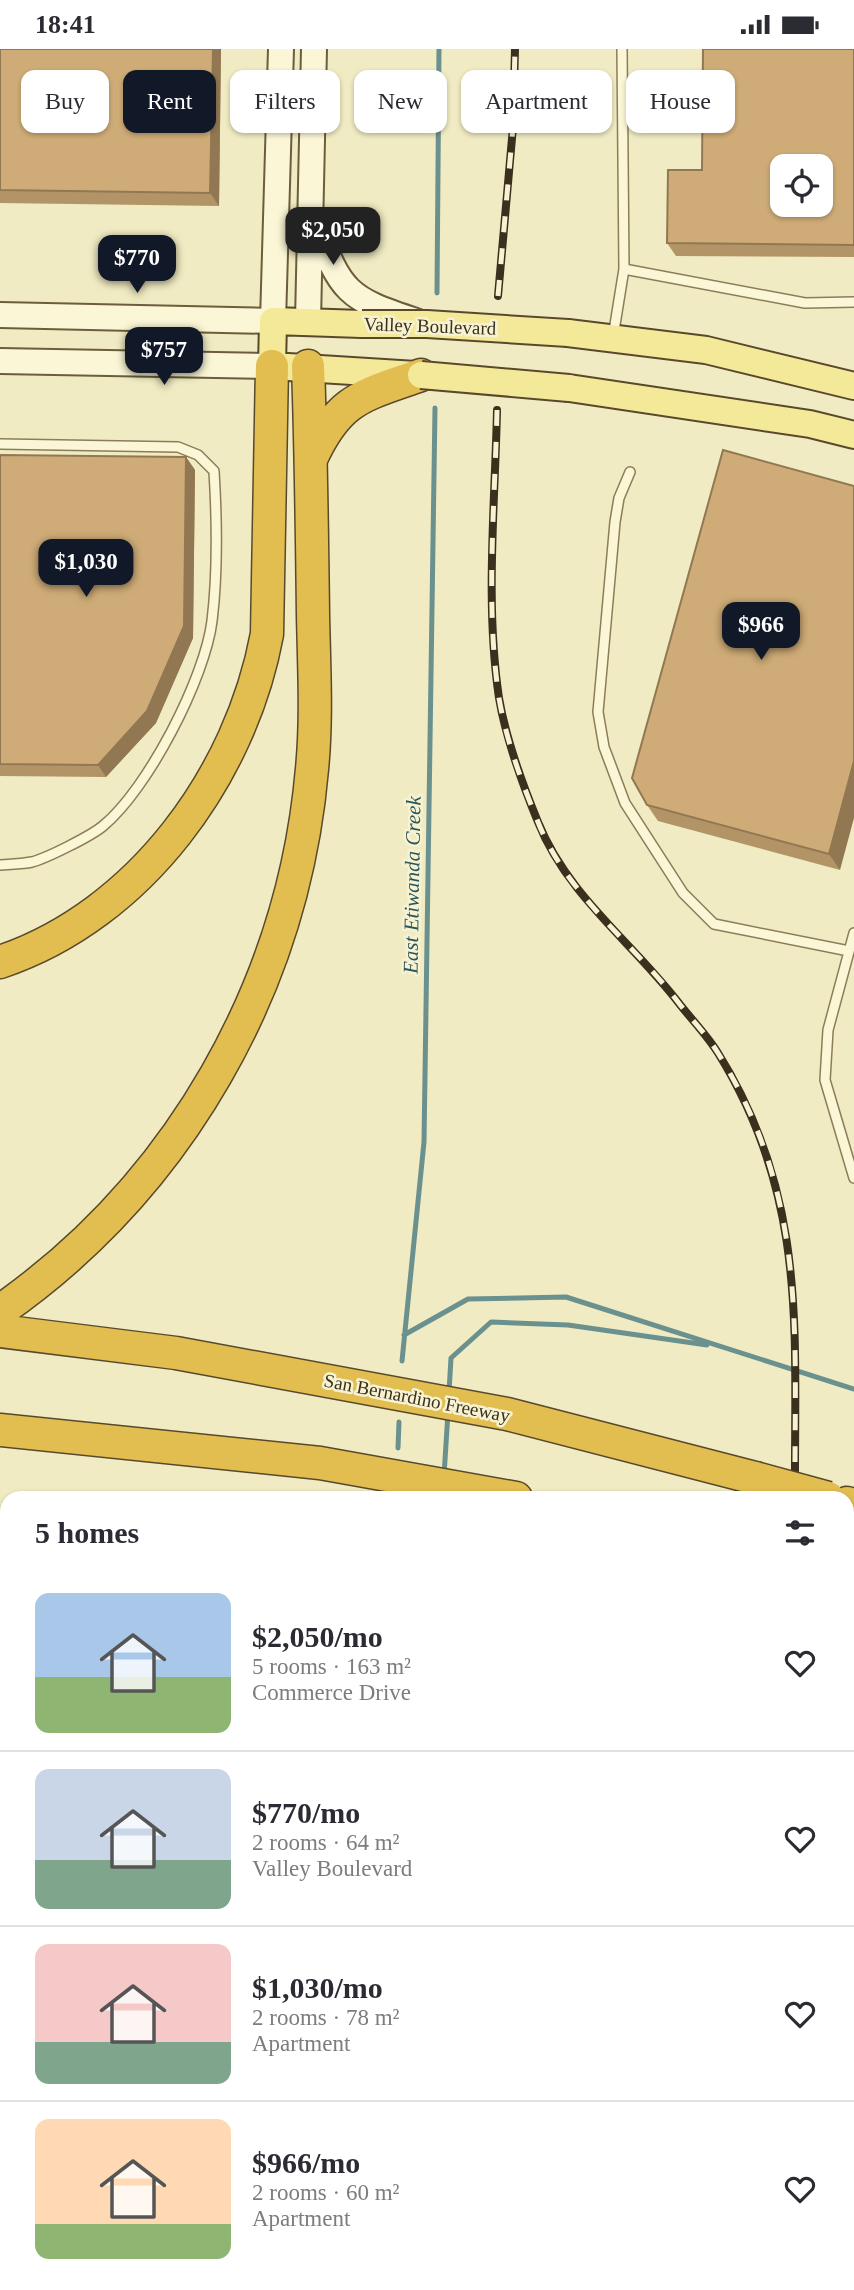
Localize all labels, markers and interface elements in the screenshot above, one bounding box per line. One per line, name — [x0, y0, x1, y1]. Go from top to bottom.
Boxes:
text: 18:41 — [35, 10, 96, 39]
chip: Buy — [21, 70, 109, 133]
chip: Rent — [123, 70, 216, 133]
chip: Filters — [230, 70, 340, 133]
chip: New — [354, 70, 447, 133]
chip: Apartment — [461, 70, 612, 133]
chip: House — [626, 70, 735, 133]
map controls — [770, 154, 833, 217]
button: locate — [770, 154, 833, 217]
pin: $2,050 — [276, 207, 390, 267]
text: $2,050 — [301, 217, 365, 242]
pin: $770 — [96, 236, 178, 295]
text: $770 — [114, 245, 160, 270]
street label: Valley Boulevard — [363, 313, 497, 339]
pin: $757 — [123, 327, 205, 387]
text: $757 — [141, 337, 187, 362]
pin: $1,030 — [29, 539, 143, 599]
text: $1,030 — [54, 549, 118, 574]
pin: $966 — [720, 603, 802, 662]
text: $966 — [738, 612, 784, 637]
water label: East Etiwanda Creek — [398, 795, 426, 975]
street label: San Bernardino Freeway — [322, 1370, 512, 1426]
icon: filters — [781, 1514, 819, 1552]
text: 5 homes — [35, 1516, 139, 1549]
text: $2,050/mo — [252, 1620, 383, 1653]
icon: home — [91, 1621, 175, 1705]
icon: heart — [781, 1644, 819, 1682]
text: 5 rooms · 163 m² — [252, 1654, 411, 1679]
text: Commerce Drive — [252, 1680, 411, 1705]
text: $770/mo — [252, 1796, 360, 1829]
icon: home — [91, 1797, 175, 1881]
icon: heart — [781, 1820, 819, 1858]
text: 2 rooms · 64 m² — [252, 1830, 399, 1855]
text: Valley Boulevard — [252, 1856, 412, 1881]
text: $1,030/mo — [252, 1971, 383, 2004]
icon: home — [91, 1972, 175, 2056]
icon: heart — [781, 1995, 819, 2033]
text: 2 rooms · 78 m² — [252, 2005, 399, 2030]
text: Apartment — [252, 2031, 350, 2056]
text: $966/mo — [252, 2146, 360, 2179]
icon: home — [91, 2147, 175, 2231]
icon: heart — [781, 2170, 819, 2208]
text: 2 rooms · 60 m² — [252, 2180, 399, 2205]
text: Apartment — [252, 2206, 350, 2231]

